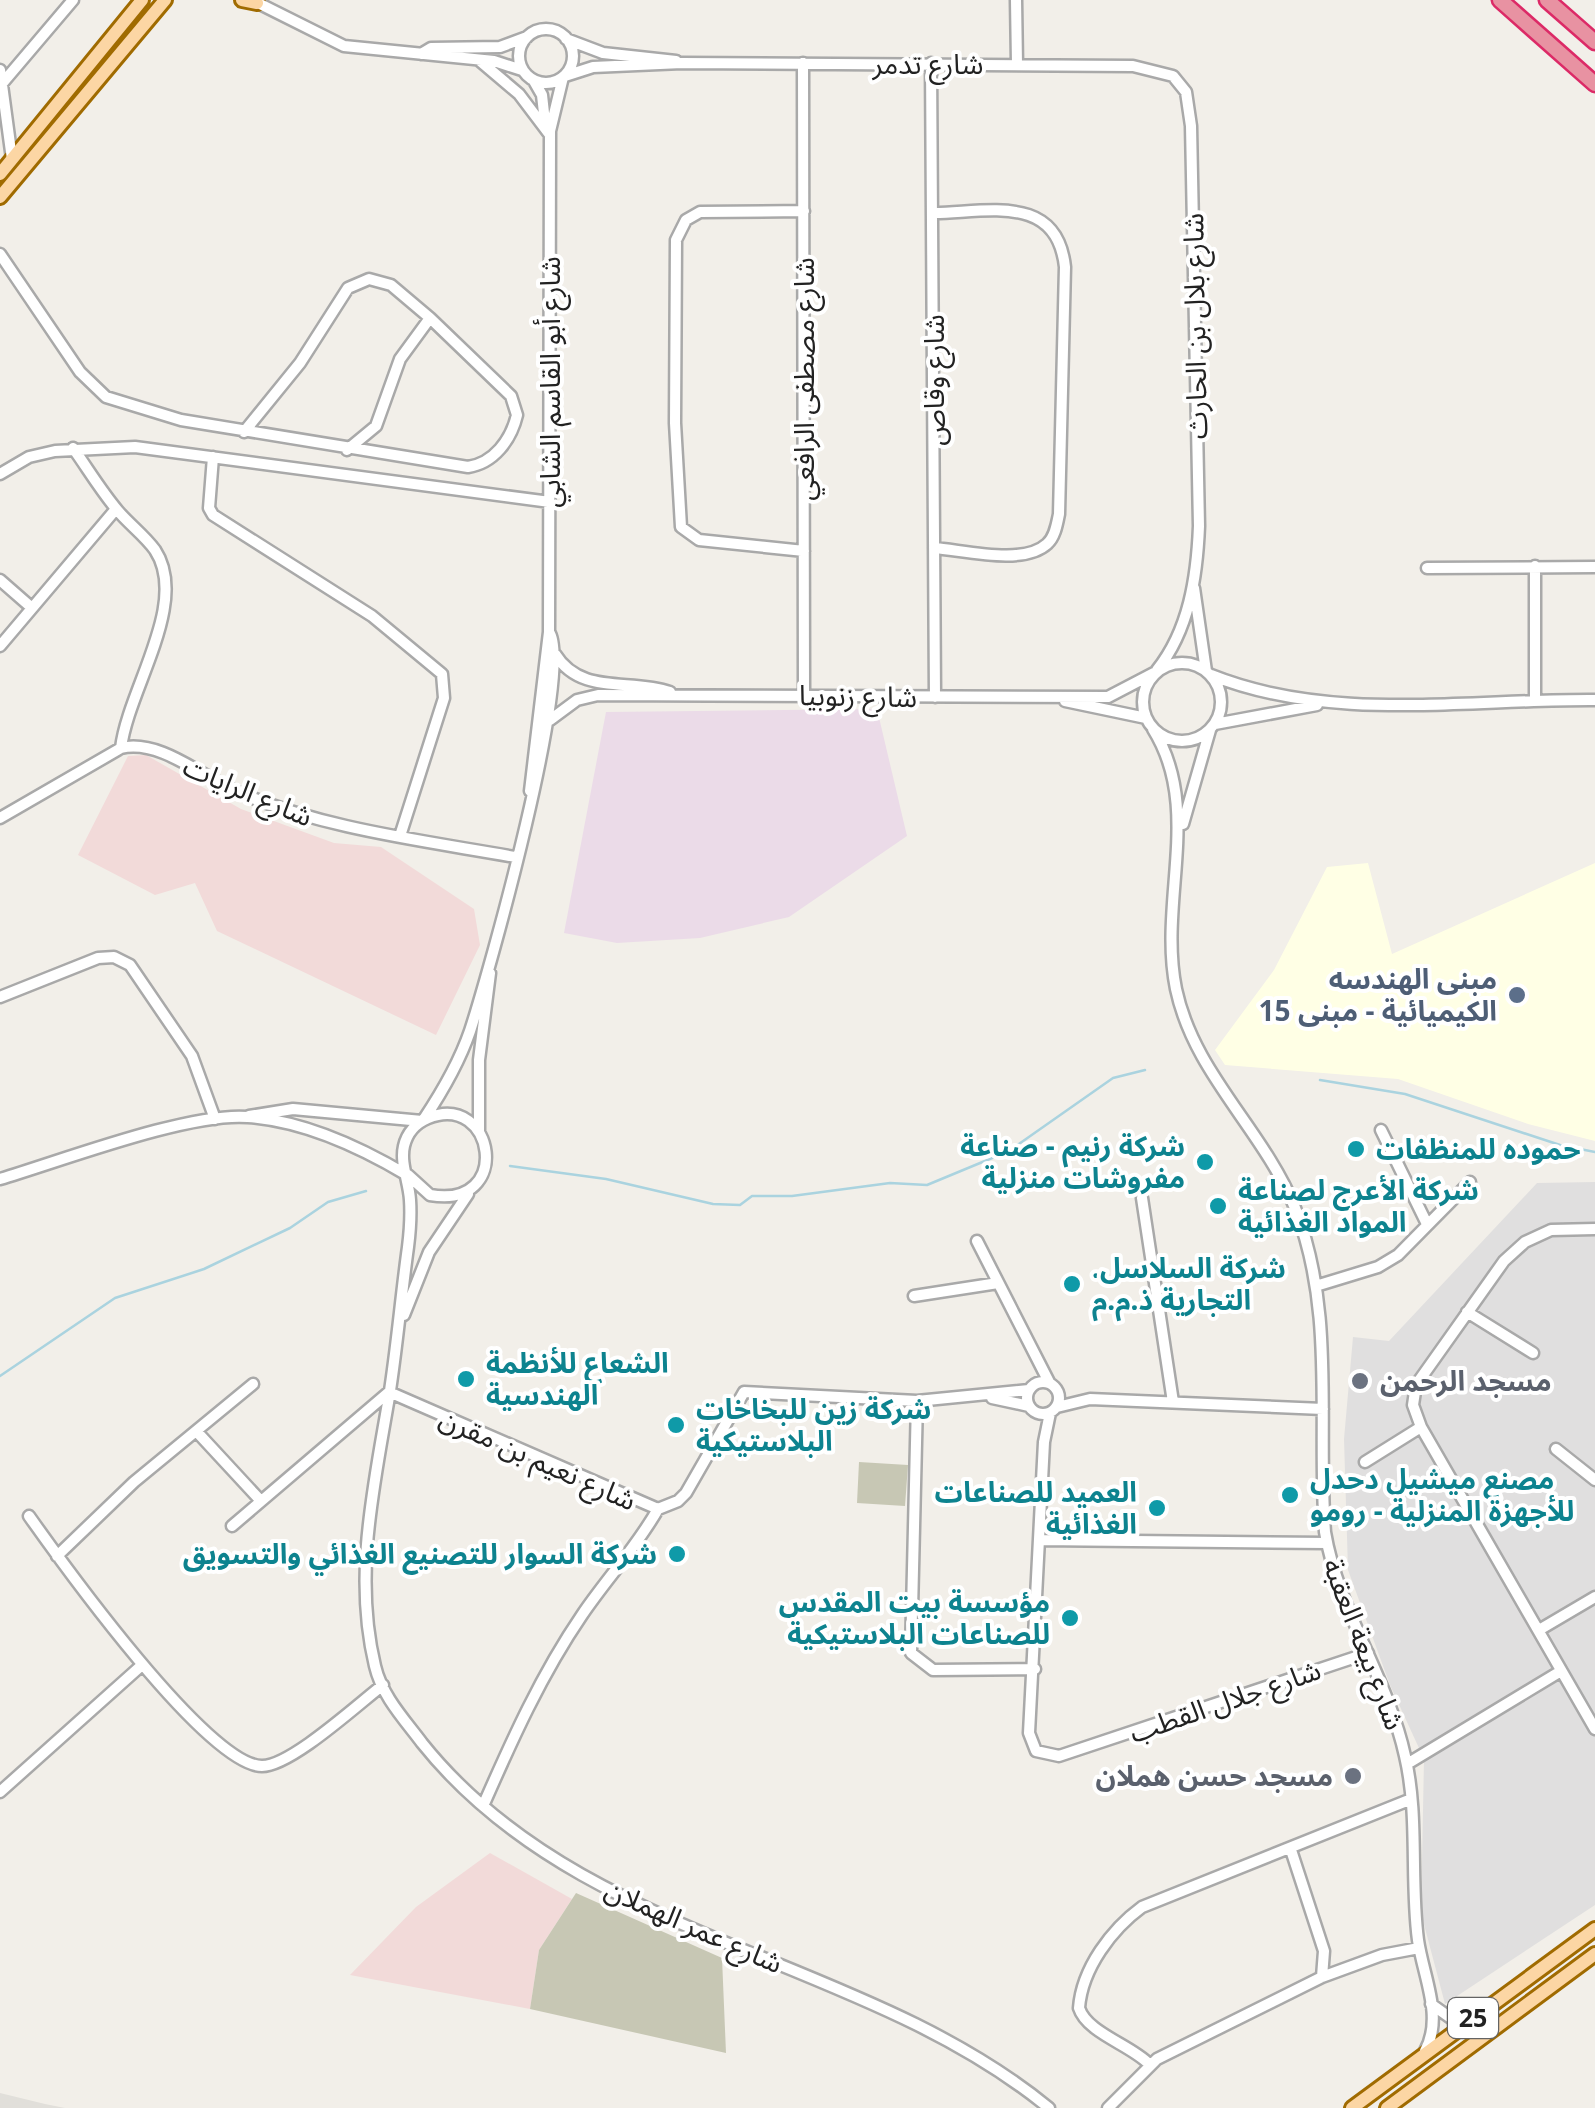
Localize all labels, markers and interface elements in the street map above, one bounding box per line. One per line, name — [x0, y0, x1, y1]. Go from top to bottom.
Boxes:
street label: شارع تدمر — [872, 44, 983, 85]
street label: شارع بلال بن الحارث — [1173, 213, 1218, 439]
street label: شارع أبو القاسم الشابي — [530, 256, 572, 508]
street label: شارع مصطفى الرافعي — [784, 257, 825, 501]
street label: شارع وقاص — [914, 314, 955, 446]
street label: شارع زنوبيا — [799, 675, 917, 718]
street label: شارع الرايات — [177, 746, 319, 837]
place label: مبنى الهندسه الكيميائية - مبنى 15 — [1259, 959, 1497, 1029]
marker: مبنى الهندسه الكيميائية - مبنى 15 — [1506, 984, 1528, 1006]
place label: شركة رنيم - صناعة مفروشات منزلية — [960, 1126, 1185, 1196]
place label: حموده للمنظفات — [1376, 1129, 1581, 1167]
marker: حموده للمنظفات — [1345, 1138, 1367, 1160]
marker: شركة رنيم - صناعة مفروشات منزلية — [1194, 1151, 1216, 1173]
place label: شركة الأعرج لصناعة المواد الغذائية — [1238, 1170, 1479, 1240]
marker: شركة الأعرج لصناعة المواد الغذائية — [1207, 1195, 1229, 1217]
place label: .شركة السلاسل التجارية ذ.م.م — [1092, 1248, 1286, 1322]
marker: .شركة السلاسل التجارية ذ.م.م — [1061, 1273, 1083, 1295]
place label: الشعاع للأنظمة الهندسية — [486, 1343, 669, 1413]
place label: مسجد الرحمن — [1380, 1361, 1551, 1399]
marker: الشعاع للأنظمة الهندسية — [455, 1368, 477, 1390]
marker: مسجد الرحمن — [1349, 1370, 1371, 1392]
place label: شركة زين للبخاخات البلاستيكية — [696, 1389, 931, 1459]
street label: شارع نعيم بن مقرن — [432, 1398, 643, 1522]
marker: شركة زين للبخاخات البلاستيكية — [665, 1414, 687, 1436]
place label: مصنع ميشيل دحدل للأجهزة المنزلية - رومو — [1310, 1459, 1574, 1529]
place label: العميد للصناعات الغذائية — [935, 1472, 1137, 1542]
marker: مصنع ميشيل دحدل للأجهزة المنزلية - رومو — [1279, 1484, 1301, 1506]
marker: العميد للصناعات الغذائية — [1146, 1497, 1168, 1519]
place label: شركة السوار للتصنيع الغذائي والتسويق — [183, 1534, 657, 1576]
marker: شركة السوار للتصنيع الغذائي والتسويق — [666, 1543, 688, 1565]
street label: شارع بيعة العقبة — [1312, 1552, 1415, 1736]
place label: مؤسسة بيت المقدس للصناعات البلاستيكية — [779, 1582, 1050, 1652]
marker: مؤسسة بيت المقدس للصناعات البلاستيكية — [1059, 1607, 1081, 1629]
street label: شارع جلال القطب — [1124, 1650, 1326, 1753]
place label: مسجد حسن هملان — [1095, 1756, 1333, 1794]
marker: مسجد حسن هملان — [1342, 1765, 1364, 1787]
street label: شارع عمر الهملان — [598, 1869, 789, 1984]
road number: 25 — [1448, 1998, 1498, 2038]

